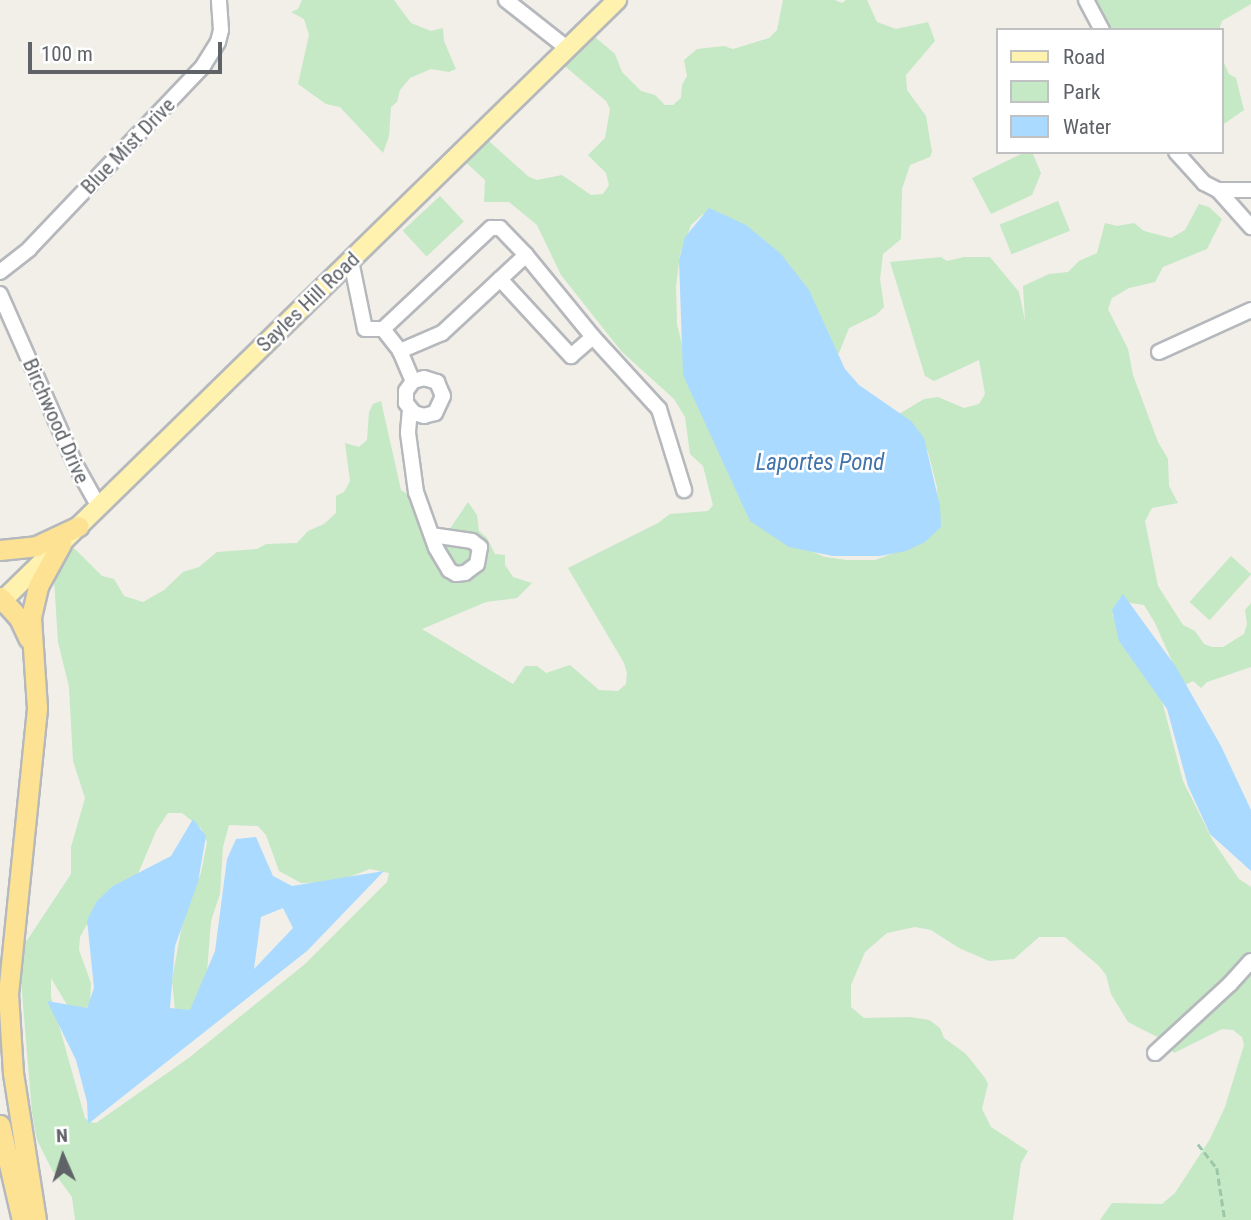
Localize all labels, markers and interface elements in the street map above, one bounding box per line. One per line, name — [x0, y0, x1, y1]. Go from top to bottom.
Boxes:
scale bar — [32, 28, 226, 72]
legend — [996, 28, 1223, 154]
text: 100 m — [41, 42, 93, 66]
text: Road — [1063, 45, 1105, 69]
text: Park — [1063, 80, 1100, 104]
street label: Blue Mist Drive — [76, 93, 180, 199]
text: Water — [1063, 115, 1111, 139]
street label: Sayles Hill Road — [251, 247, 365, 357]
street label: Birchwood Drive — [17, 355, 95, 487]
water label: Laportes Pond — [756, 449, 884, 477]
north arrow — [28, 1122, 98, 1192]
text: N — [55, 1124, 68, 1147]

